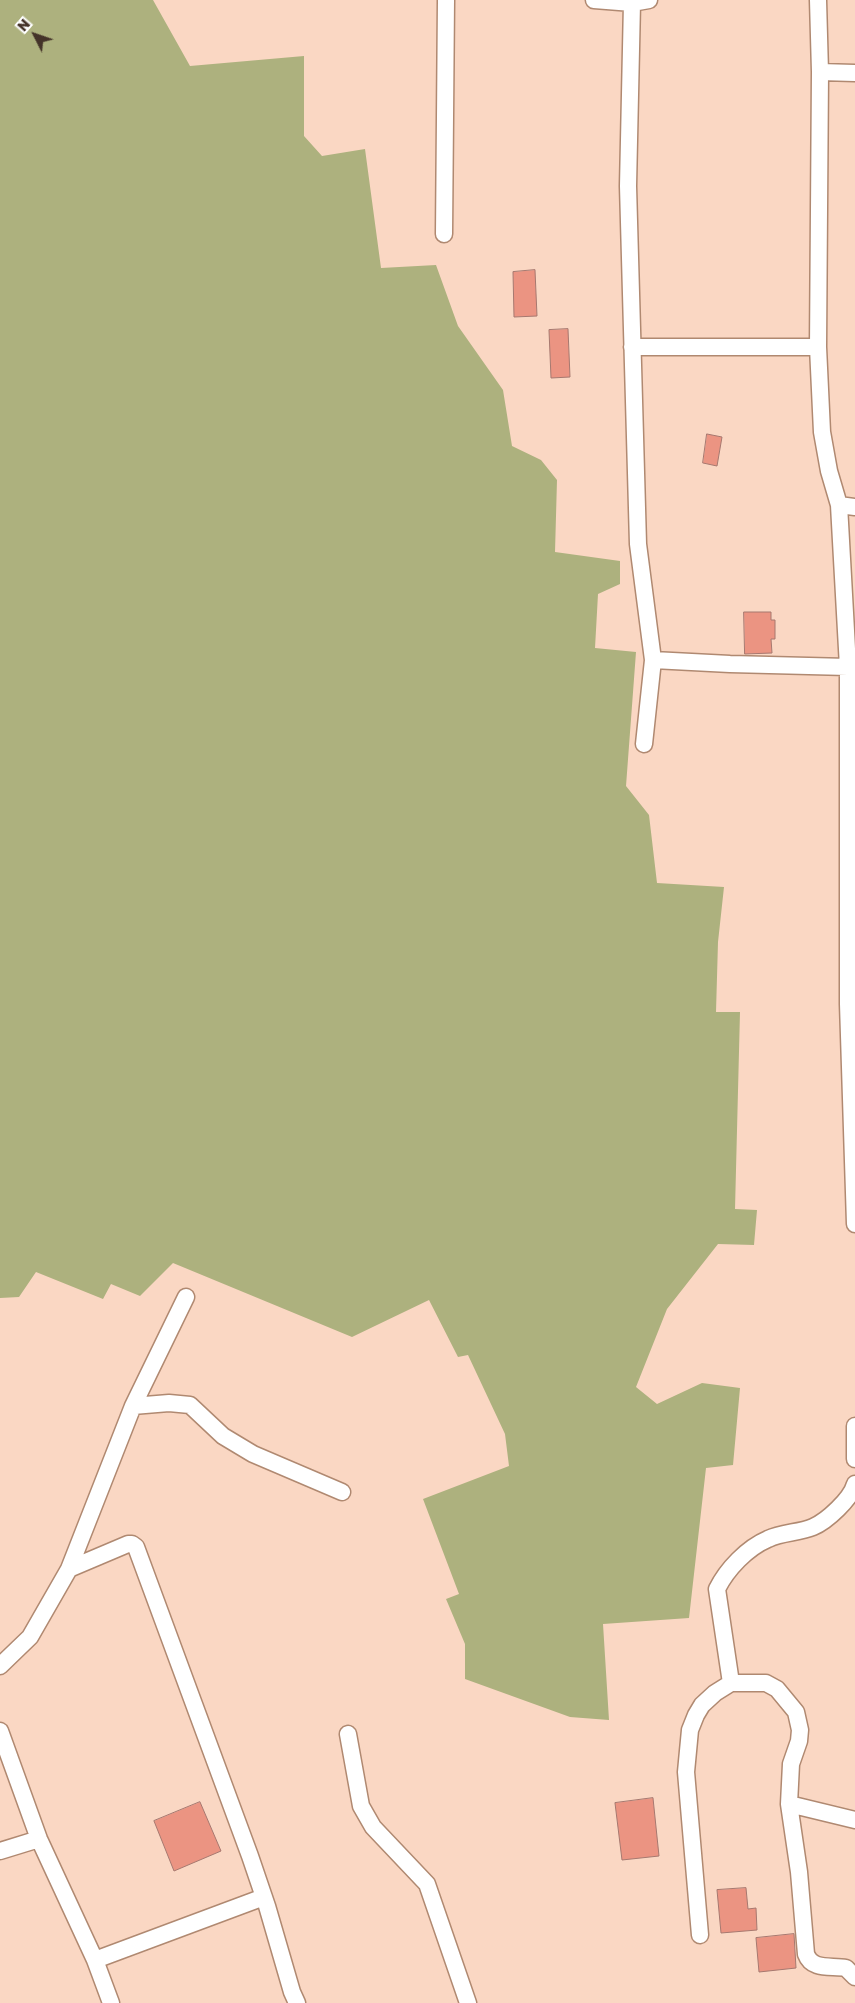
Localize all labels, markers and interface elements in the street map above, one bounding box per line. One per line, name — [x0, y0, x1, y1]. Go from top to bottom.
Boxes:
north arrow — [10, 10, 60, 60]
text: N — [13, 15, 33, 34]

